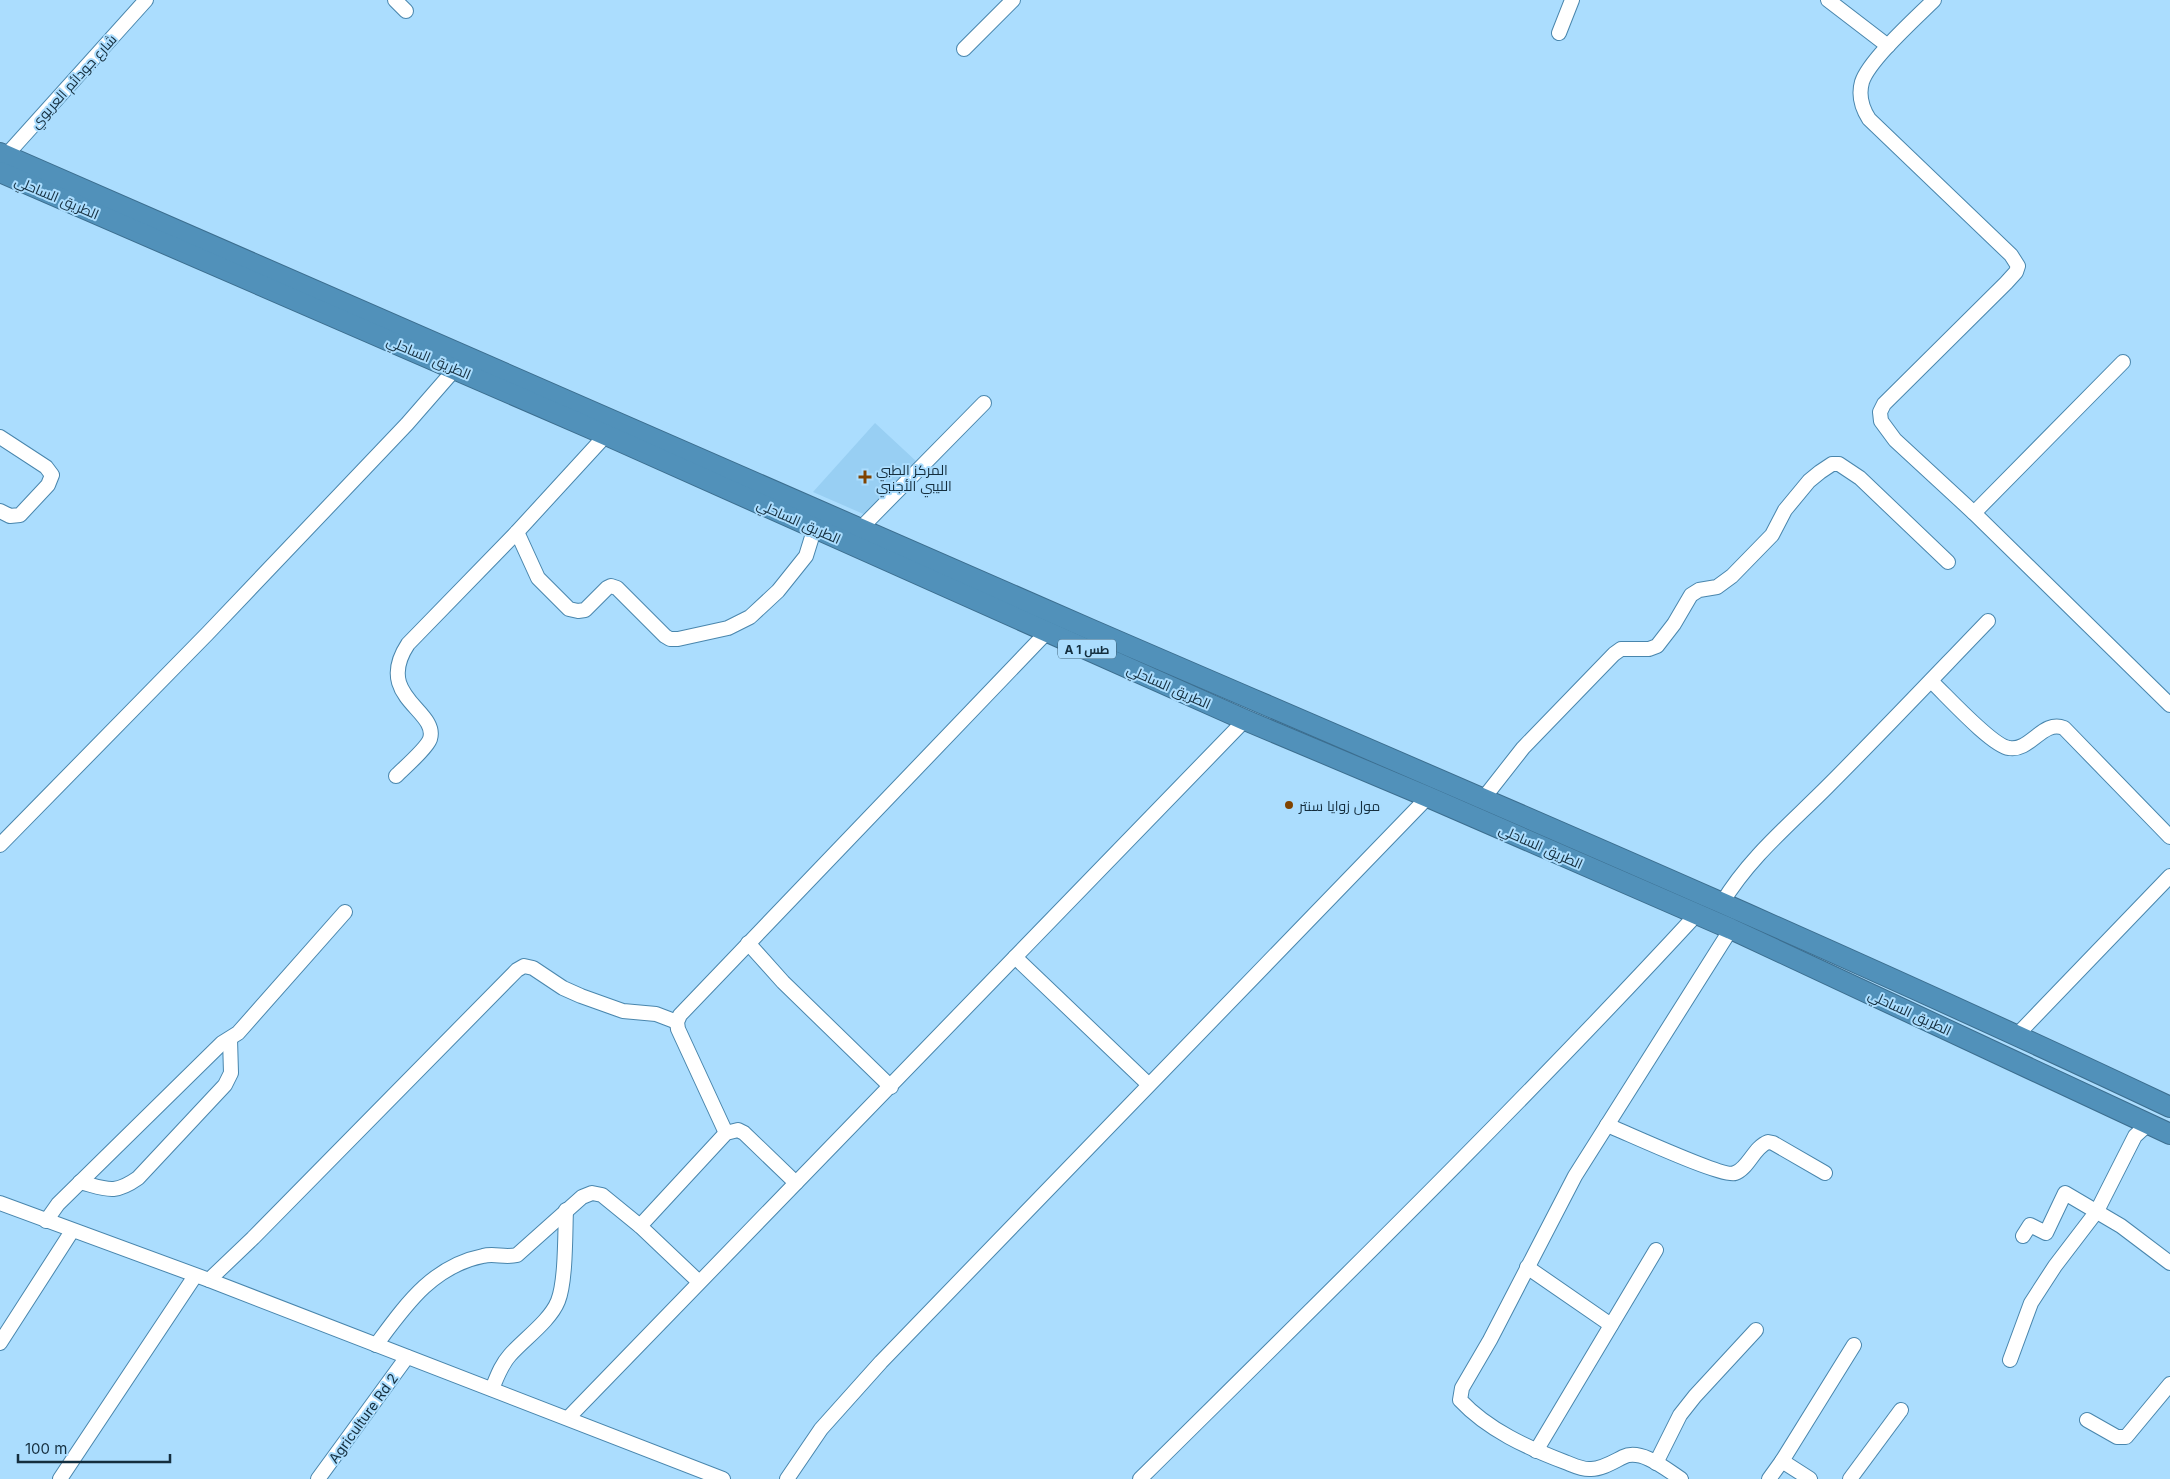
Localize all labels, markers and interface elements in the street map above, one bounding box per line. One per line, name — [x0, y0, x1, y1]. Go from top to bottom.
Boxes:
street label: شارع جودائم العريوي — [26, 31, 123, 134]
street label: الطريق الساحلي — [11, 172, 102, 226]
street label: الطريق الساحلي — [383, 332, 474, 386]
place label: المركز الطبي الليبي الأجنبي — [876, 461, 952, 498]
marker: المركز الطبي الليبي الأجنبي — [858, 470, 872, 484]
street label: الطريق الساحلي — [753, 495, 844, 551]
road number: A 1 طس — [1058, 640, 1116, 659]
street label: الطريق الساحلي — [1123, 660, 1214, 716]
place label: مول زوايا سنتر — [1298, 797, 1380, 815]
marker: مول زوايا سنتر — [1283, 799, 1295, 811]
street label: الطريق الساحلي — [1495, 820, 1586, 876]
street label: الطريق الساحلي — [1864, 985, 1954, 1042]
street label: Agriculture Rd 2 — [325, 1370, 401, 1466]
scale bar — [18, 1432, 170, 1464]
text: 100 m — [25, 1439, 67, 1458]

